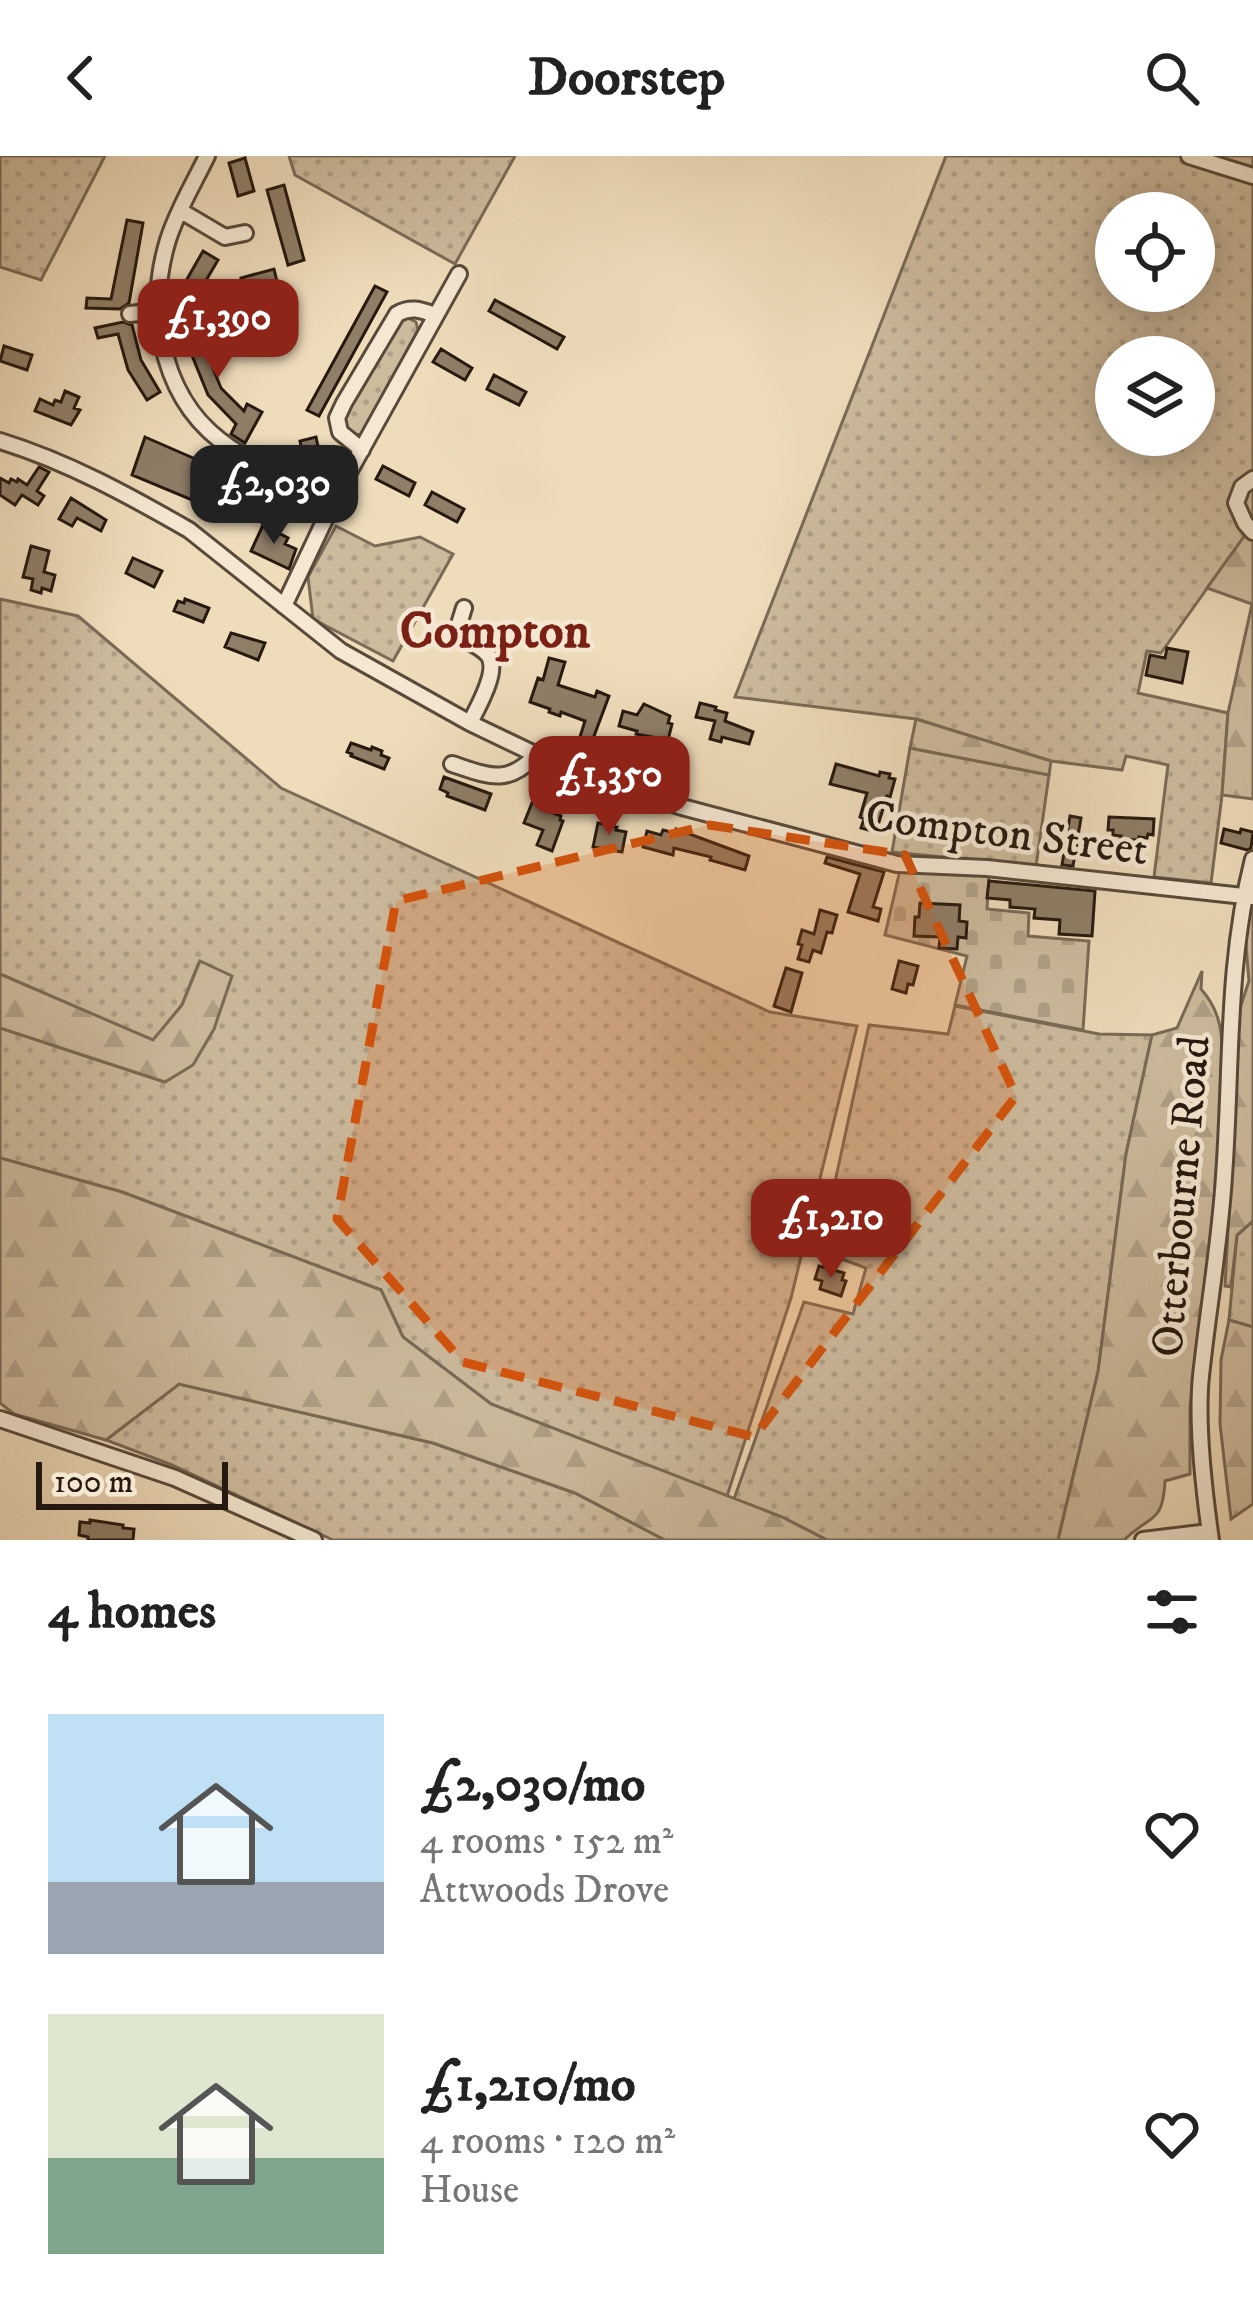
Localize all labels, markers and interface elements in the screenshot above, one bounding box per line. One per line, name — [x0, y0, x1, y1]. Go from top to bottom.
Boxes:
icon: back — [48, 45, 114, 111]
text: Doorstep — [528, 45, 725, 112]
icon: search — [1139, 45, 1205, 111]
map controls — [1095, 192, 1215, 456]
button: locate — [1095, 192, 1215, 312]
pin: £1,390 — [120, 279, 316, 381]
text: £1,390 — [165, 293, 271, 342]
button: layers — [1095, 336, 1215, 456]
pin: £2,030 — [176, 445, 372, 547]
text: £2,030 — [217, 459, 331, 508]
district label: Compton — [400, 600, 591, 664]
pin: £1,350 — [511, 736, 707, 838]
text: £1,350 — [556, 750, 662, 799]
street label: Compton Street — [862, 789, 1151, 879]
street label: Otterbourne Road — [1140, 1033, 1224, 1359]
pin: £1,210 — [733, 1179, 929, 1281]
text: £1,210 — [778, 1193, 884, 1242]
scale bar — [36, 1456, 228, 1509]
text: 100 m — [54, 1462, 133, 1503]
icon: filters — [1139, 1579, 1205, 1645]
text: 4 homes — [48, 1580, 216, 1644]
text: £2,030/mo — [420, 1753, 645, 1817]
icon: home — [144, 1762, 288, 1906]
icon: heart — [1139, 1801, 1205, 1867]
text: 4 rooms · 152 m² — [420, 1817, 673, 1866]
text: Attwoods Drove — [420, 1866, 669, 1915]
text: £1,210/mo — [420, 2053, 636, 2117]
icon: home — [144, 2062, 288, 2206]
icon: heart — [1139, 2101, 1205, 2167]
text: 4 rooms · 120 m² — [420, 2117, 675, 2166]
text: House — [420, 2166, 519, 2215]

